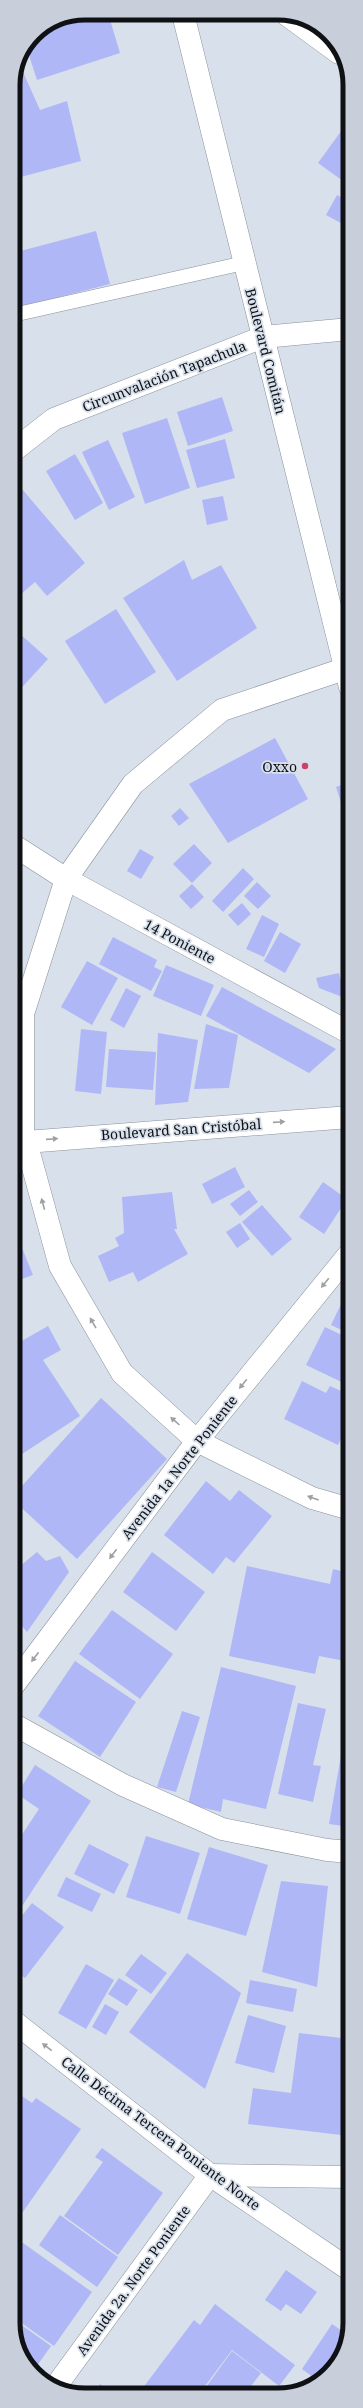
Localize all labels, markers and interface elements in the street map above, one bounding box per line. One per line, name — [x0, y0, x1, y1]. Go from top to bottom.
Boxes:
street label: Boulevard Comitán — [241, 286, 291, 416]
street label: Circunvalación Tapachula — [79, 336, 249, 416]
place label: Oxxo — [262, 757, 297, 776]
marker: Oxxo — [300, 761, 310, 771]
street label: 14 Poniente — [141, 914, 219, 968]
street label: Boulevard San Cristóbal — [100, 1114, 262, 1144]
one-way arrow — [273, 1119, 285, 1126]
one-way arrow — [46, 1135, 58, 1142]
one-way arrow — [40, 1198, 46, 1210]
one-way arrow — [321, 1278, 330, 1289]
one-way arrow — [89, 1317, 96, 1329]
one-way arrow — [239, 1379, 248, 1390]
street label: Avenida 1a Norte Poniente — [117, 1391, 241, 1543]
one-way arrow — [170, 1417, 181, 1426]
one-way arrow — [306, 1494, 318, 1500]
one-way arrow — [108, 1548, 117, 1559]
one-way arrow — [30, 1652, 39, 1663]
one-way arrow — [41, 2043, 52, 2052]
street label: Calle Décima Tercera Poniente Norte — [58, 2052, 264, 2214]
street label: Avenida 2a. Norte Poniente — [72, 2201, 194, 2359]

